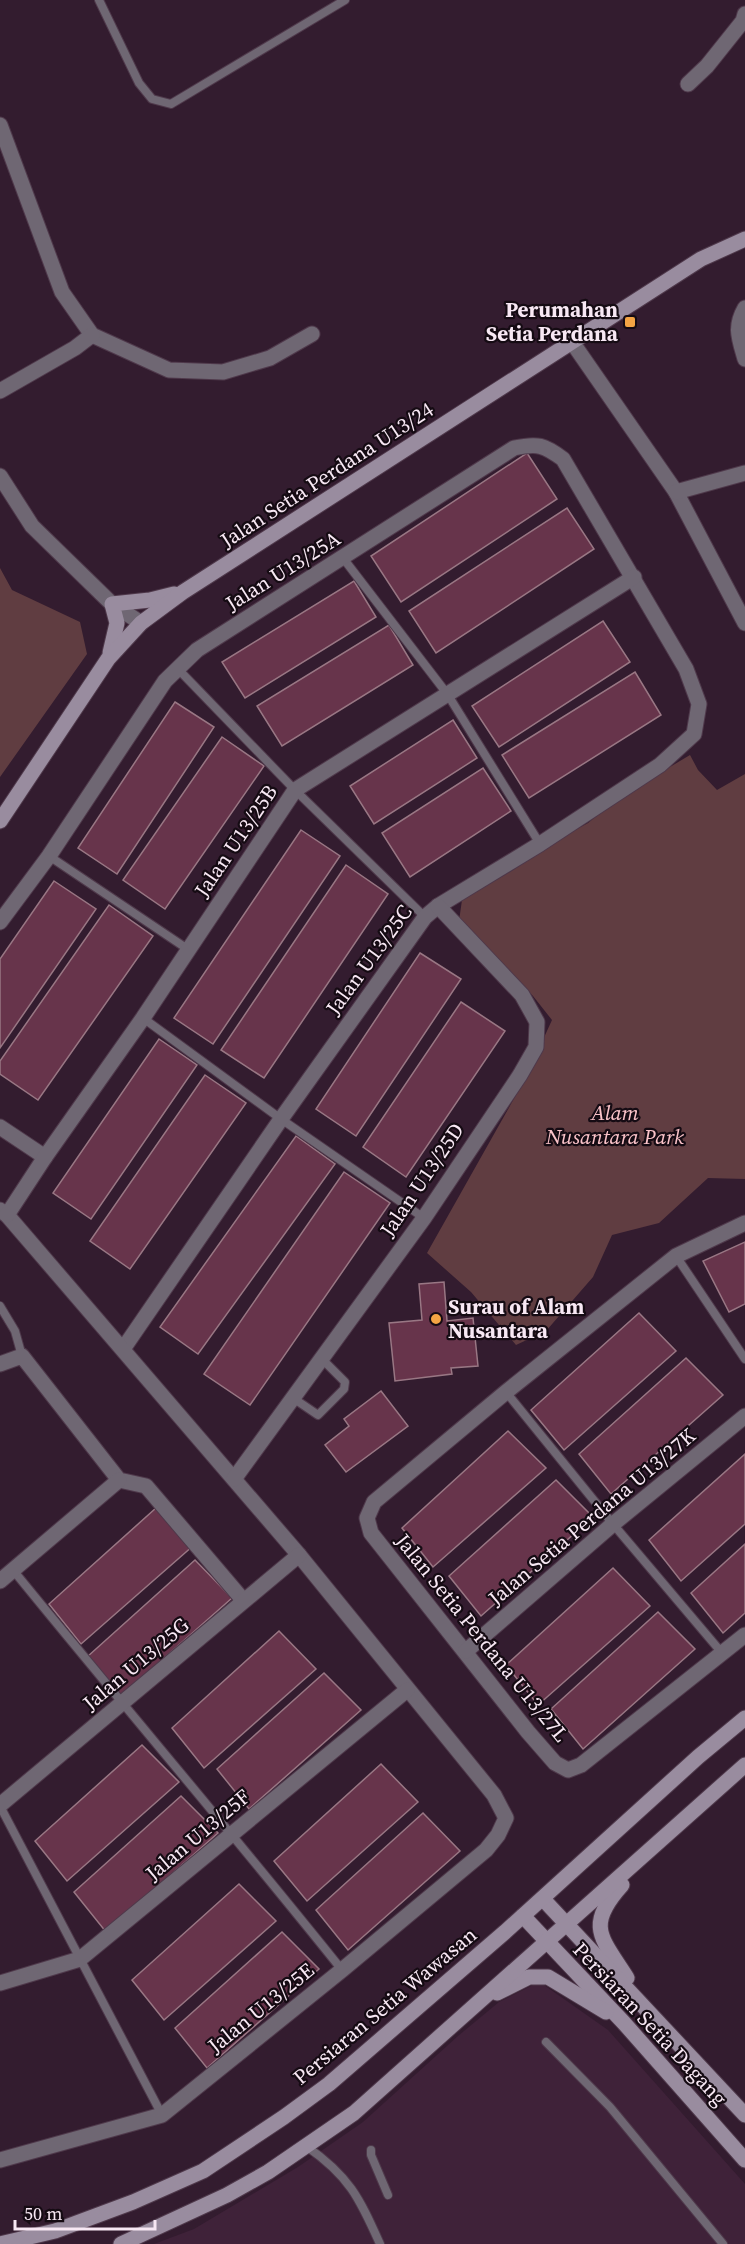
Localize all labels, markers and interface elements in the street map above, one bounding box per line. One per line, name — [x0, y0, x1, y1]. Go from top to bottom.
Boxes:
place label: Perumahan Setia Perdana — [486, 295, 619, 348]
marker: Perumahan Setia Perdana — [623, 315, 637, 329]
street label: Jalan Setia Perdana U13/24 — [214, 394, 439, 555]
street label: Jalan U13/25A — [219, 524, 346, 618]
street label: Jalan U13/25B — [187, 779, 284, 903]
street label: Jalan U13/25C — [318, 899, 418, 1022]
park label: Alam Nusantara Park — [545, 1098, 684, 1151]
street label: Jalan U13/25D — [372, 1117, 470, 1243]
place label: Surau of Alam Nusantara — [448, 1292, 584, 1345]
marker: Surau of Alam Nusantara — [429, 1312, 443, 1326]
street label: Jalan Setia Perdana U13/27K — [481, 1421, 702, 1613]
street label: Jalan Setia Perdana U13/27L — [388, 1526, 576, 1748]
street label: Jalan U13/25G — [76, 1610, 195, 1717]
street label: Jalan U13/25F — [138, 1782, 256, 1888]
street label: Persiaran Setia Wawasan — [287, 1920, 483, 2091]
street label: Persiaran Setia Dagang — [567, 1935, 734, 2112]
street label: Jalan U13/25E — [201, 1956, 320, 2060]
scale bar — [15, 2193, 154, 2231]
text: 50 m — [24, 2201, 62, 2226]

